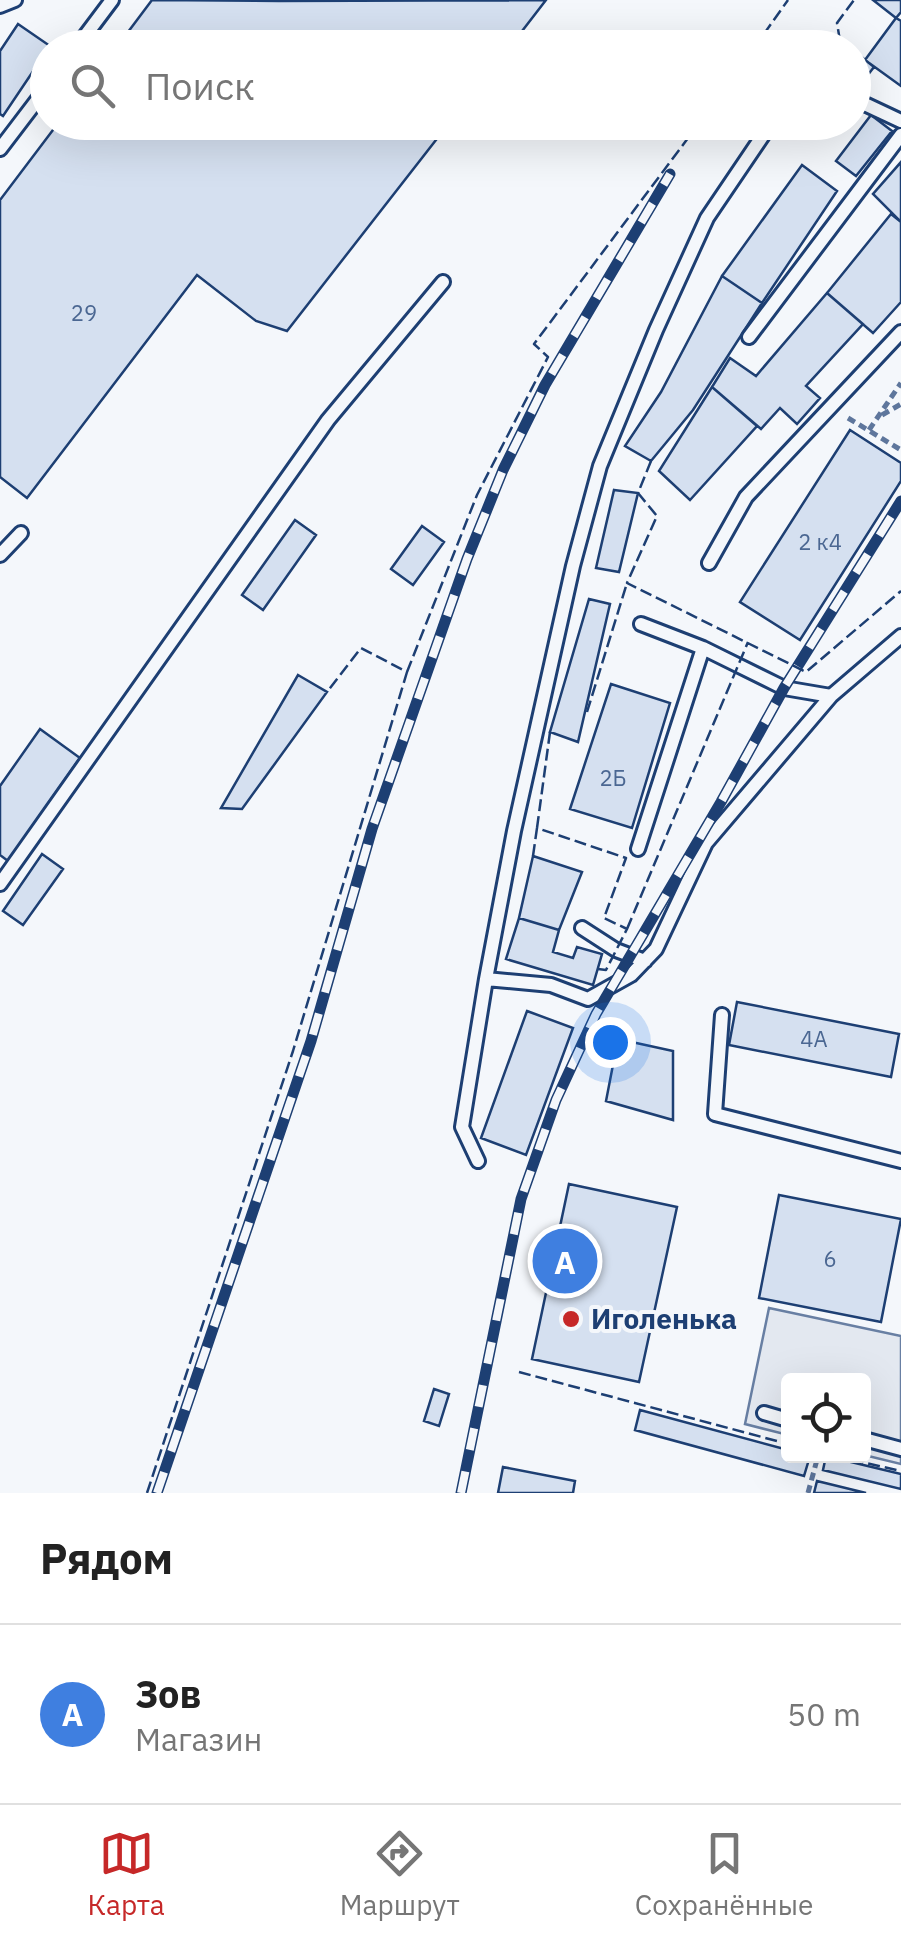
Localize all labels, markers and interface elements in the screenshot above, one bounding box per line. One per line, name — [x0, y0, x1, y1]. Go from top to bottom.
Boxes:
search box — [30, 30, 871, 140]
icon: search — [65, 58, 120, 113]
text: Поиск — [145, 61, 255, 110]
house number: 29 — [71, 298, 97, 327]
house number: 2 к4 — [798, 527, 842, 556]
house number: 2Б — [599, 763, 627, 792]
your location — [585, 1017, 636, 1068]
house number: 4А — [800, 1024, 828, 1053]
pin: A — [532, 1224, 598, 1298]
house number: 6 — [823, 1244, 837, 1273]
place label: Иголенька — [591, 1300, 737, 1337]
marker: Иголенька — [560, 1308, 582, 1330]
map controls — [781, 1373, 871, 1463]
button: locate — [781, 1373, 871, 1463]
text: Рядом — [40, 1531, 173, 1586]
text: Зов — [135, 1669, 201, 1718]
text: A — [62, 1693, 83, 1735]
text: 50 m — [787, 1693, 861, 1735]
text: Магазин — [135, 1718, 262, 1760]
tab: Карта — [88, 1826, 165, 1923]
tab: Маршрут — [340, 1826, 460, 1923]
tab: Сохранённые — [635, 1826, 813, 1923]

